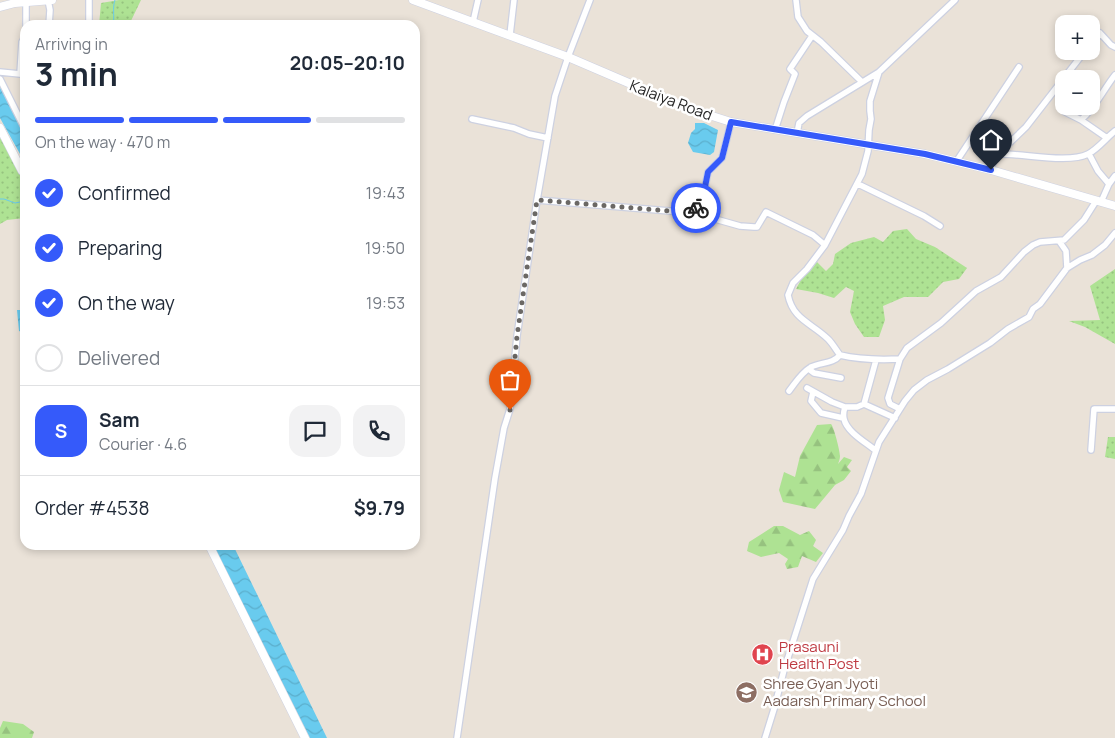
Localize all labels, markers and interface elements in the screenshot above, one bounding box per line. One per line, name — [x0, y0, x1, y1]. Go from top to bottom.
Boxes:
map controls — [1055, 15, 1100, 115]
button: + — [1055, 15, 1100, 60]
text: Arriving in — [35, 33, 108, 55]
text: 20:05–20:10 — [290, 50, 405, 76]
text: 3 min — [35, 52, 118, 96]
button: − — [1055, 70, 1100, 115]
street label: Kalaiya Road — [627, 75, 715, 125]
pin — [970, 119, 1012, 170]
icon: home — [977, 126, 1005, 154]
text: On the way · 470 m — [35, 131, 170, 153]
icon: check — [35, 179, 63, 207]
text: Confirmed — [78, 180, 171, 206]
text: 19:43 — [366, 182, 405, 204]
courier — [671, 183, 721, 233]
icon: bike — [682, 194, 710, 222]
icon: check — [35, 234, 63, 262]
text: Preparing — [78, 235, 163, 261]
text: 19:50 — [365, 237, 405, 259]
icon: check — [35, 289, 63, 317]
text: On the way — [78, 290, 175, 316]
text: 19:53 — [366, 292, 405, 314]
text: Delivered — [78, 345, 160, 371]
pin — [489, 359, 531, 410]
icon: bag — [496, 366, 524, 394]
button: chat — [289, 405, 341, 457]
button: phone — [353, 405, 405, 457]
text: Sam — [99, 407, 140, 433]
text: S — [55, 418, 67, 444]
text: Courier · 4.6 — [99, 433, 187, 455]
text: Order #4538 — [35, 495, 150, 521]
text: $9.79 — [354, 495, 405, 521]
place label: Prasauni Health Post — [779, 636, 859, 674]
hospital icon: Prasauni Health Post — [751, 643, 775, 667]
place label: Shree Gyan Jyoti Aadarsh Primary School — [763, 673, 926, 711]
school or university icon: Shree Gyan Jyoti Aadarsh Primary School — [735, 680, 759, 704]

